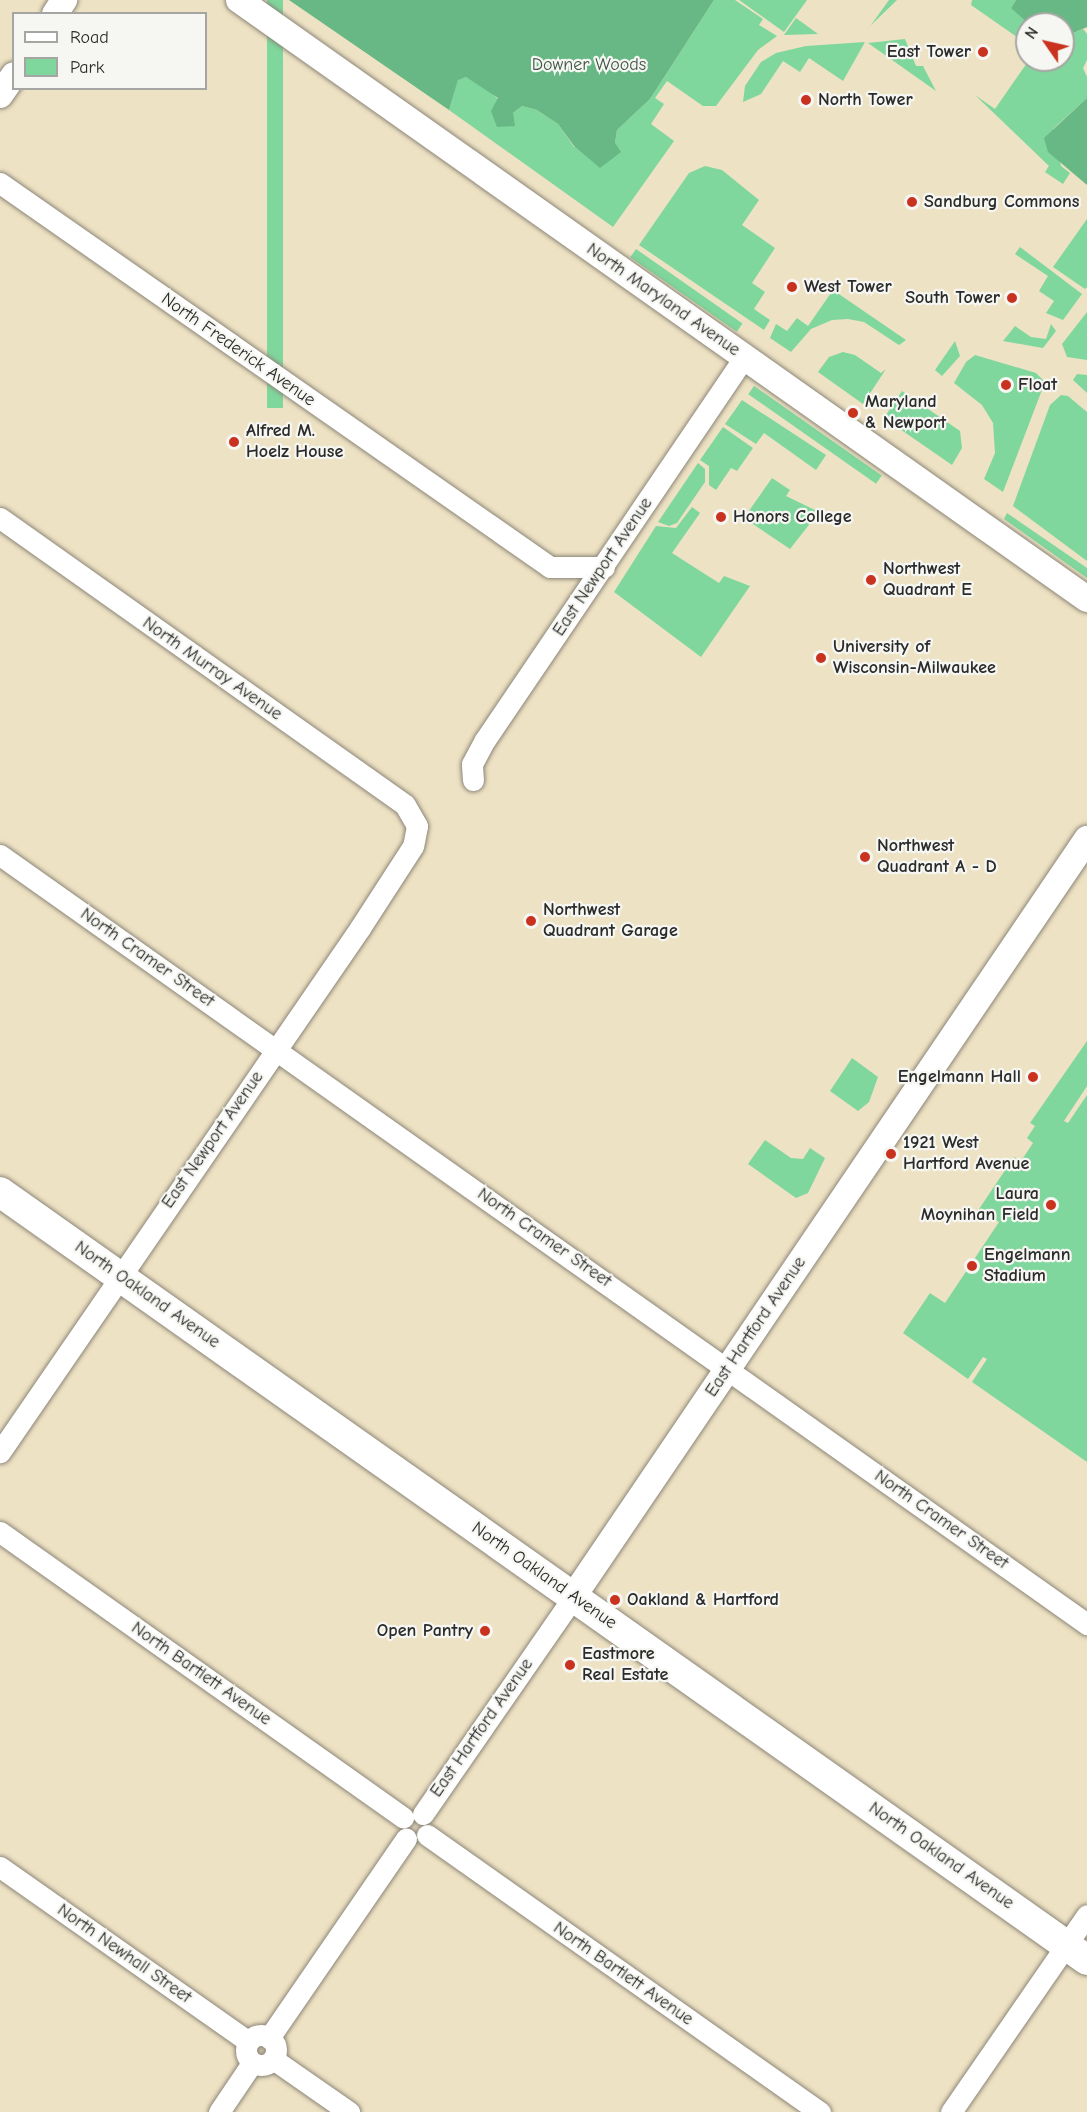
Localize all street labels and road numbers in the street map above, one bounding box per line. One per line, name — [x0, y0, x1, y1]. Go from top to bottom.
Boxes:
street label: North Maryland Avenue — [582, 239, 744, 361]
street label: North Frederick Avenue — [157, 289, 319, 411]
street label: East Newport Avenue — [549, 494, 657, 640]
street label: North Murray Avenue — [138, 613, 286, 725]
street label: North Cramer Street — [76, 904, 218, 1012]
street label: East Newport Avenue — [158, 1067, 268, 1213]
street label: North Cramer Street — [473, 1184, 615, 1292]
street label: North Oakland Avenue — [70, 1237, 224, 1353]
street label: East Hartford Avenue — [701, 1253, 811, 1401]
street label: North Cramer Street — [870, 1466, 1012, 1574]
street label: North Oakland Avenue — [467, 1518, 621, 1634]
street label: North Bartlett Avenue — [127, 1618, 275, 1730]
street label: East Hartford Avenue — [426, 1654, 538, 1802]
street label: North Oakland Avenue — [864, 1798, 1018, 1914]
street label: North Newhall Street — [53, 1900, 195, 2008]
street label: North Bartlett Avenue — [549, 1918, 697, 2030]

